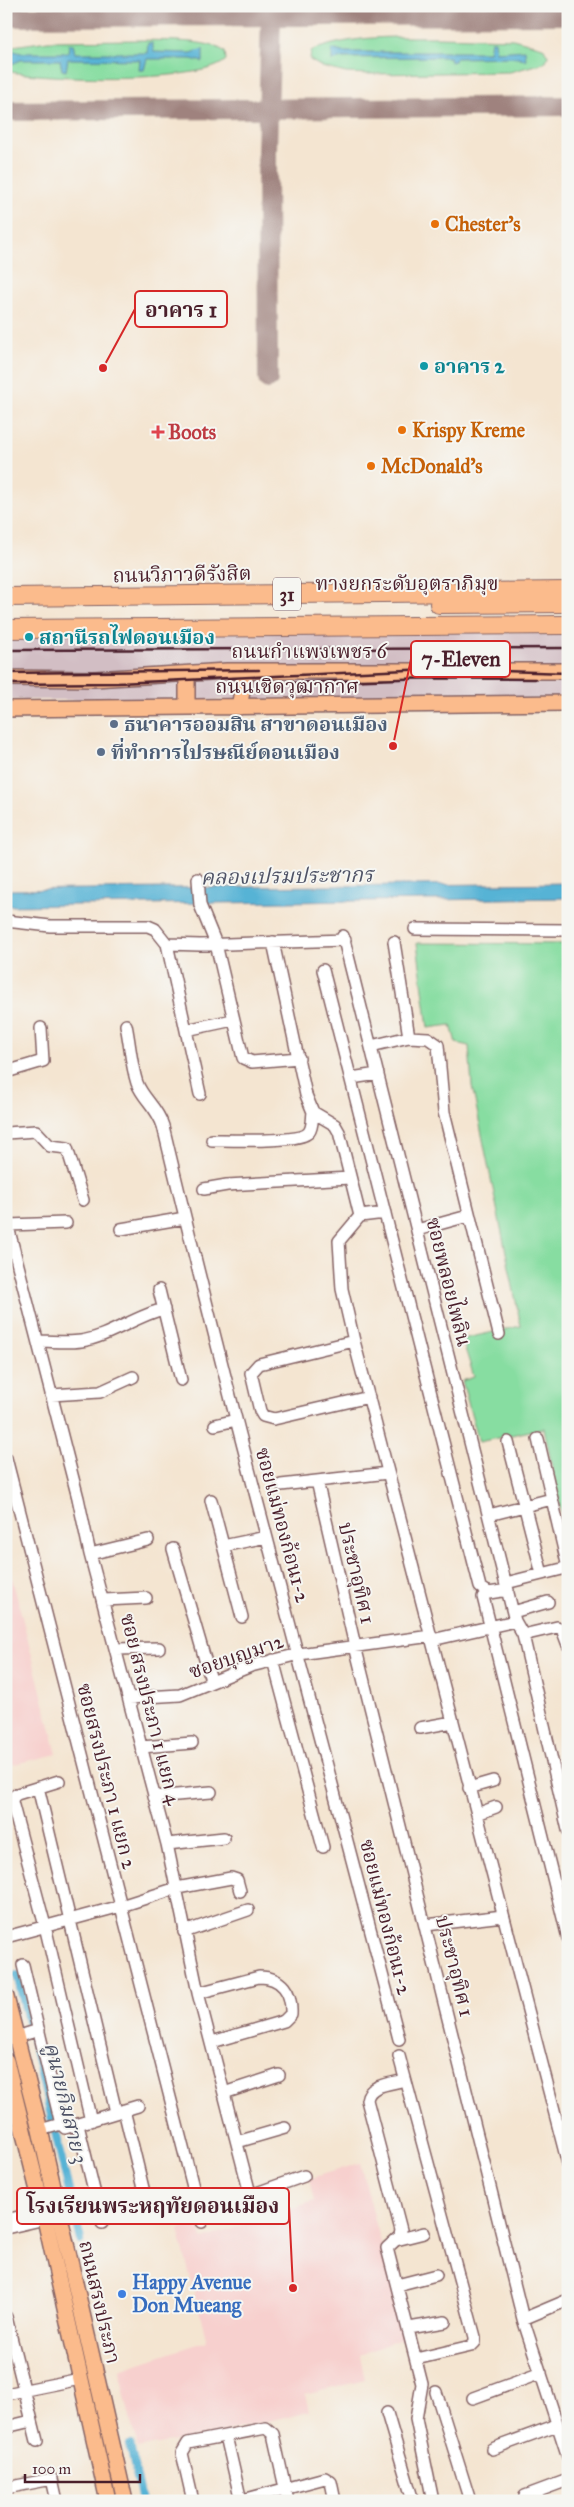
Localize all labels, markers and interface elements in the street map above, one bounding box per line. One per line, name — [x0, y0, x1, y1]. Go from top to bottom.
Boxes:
place label: Chester's — [445, 212, 521, 236]
marker: Chester's — [429, 218, 441, 230]
callout: อาคาร 1 — [135, 291, 227, 327]
text: อาคาร 1 — [145, 297, 217, 323]
place label: อาคาร 2 — [434, 354, 506, 378]
marker: อาคาร 2 — [418, 360, 430, 372]
place label: Krispy Kreme — [412, 418, 526, 443]
place label: Boots — [168, 420, 217, 444]
marker: Krispy Kreme — [396, 424, 408, 436]
marker: Boots — [152, 426, 164, 438]
place label: McDonald's — [381, 454, 483, 478]
marker: McDonald's — [365, 460, 377, 472]
street label: ถนนวิภาวดีรังสิต — [112, 561, 252, 587]
street label: ทางยกระดับอุตราภิมุข — [315, 571, 499, 596]
road number: 31 — [273, 578, 301, 610]
place label: สถานีรถไฟดอนเมือง — [39, 624, 215, 649]
marker: สถานีรถไฟดอนเมือง — [23, 631, 35, 643]
street label: ถนนกำแพงเพชร 6 — [231, 639, 387, 663]
callout: 7-Eleven — [411, 641, 510, 677]
text: 7-Eleven — [421, 646, 501, 672]
street label: ถนนเชิดวุฒากาศ — [215, 674, 359, 699]
place label: ธนาคารออมสิน สาขาดอนเมือง — [124, 712, 388, 736]
marker: ธนาคารออมสิน สาขาดอนเมือง — [108, 718, 120, 730]
place label: ที่ทำการไปรษณีย์ดอนเมือง — [111, 737, 340, 764]
marker: ที่ทำการไปรษณีย์ดอนเมือง — [95, 746, 107, 758]
water label: คลองเปรมประชากร — [200, 861, 376, 891]
street label: ซอยพลอยไพลิน — [421, 1215, 478, 1349]
street label: ซอยแม่ทองก้อน1-2 — [251, 1445, 315, 1605]
street label: ประชาอุทิศ 1 — [333, 1520, 380, 1626]
street label: ซอย สรงประภา 1 แยก 4 — [116, 1611, 187, 1808]
street label: ซอยบุญมา2 — [186, 1629, 287, 1684]
street label: ซอยสรงประภา 1 แยก 2 — [72, 1681, 142, 1872]
street label: ซอยแม่ทองก้อน1-2 — [355, 1837, 417, 1997]
street label: ประชาอุทิศ 1 — [430, 1913, 479, 2019]
water label: คูนายกิมสาย 3 — [37, 2040, 94, 2167]
callout: โรงเรียนพระหฤทัยดอนเมือง — [17, 2188, 289, 2224]
text: โรงเรียนพระหฤทัยดอนเมือง — [26, 2191, 279, 2219]
street label: ถนนสรงประภา — [74, 2238, 126, 2366]
place label: Happy Avenue Don Mueang — [132, 2270, 252, 2318]
marker: Happy Avenue Don Mueang — [116, 2288, 128, 2300]
scale bar — [25, 2452, 140, 2484]
text: 100 m — [32, 2460, 72, 2478]

